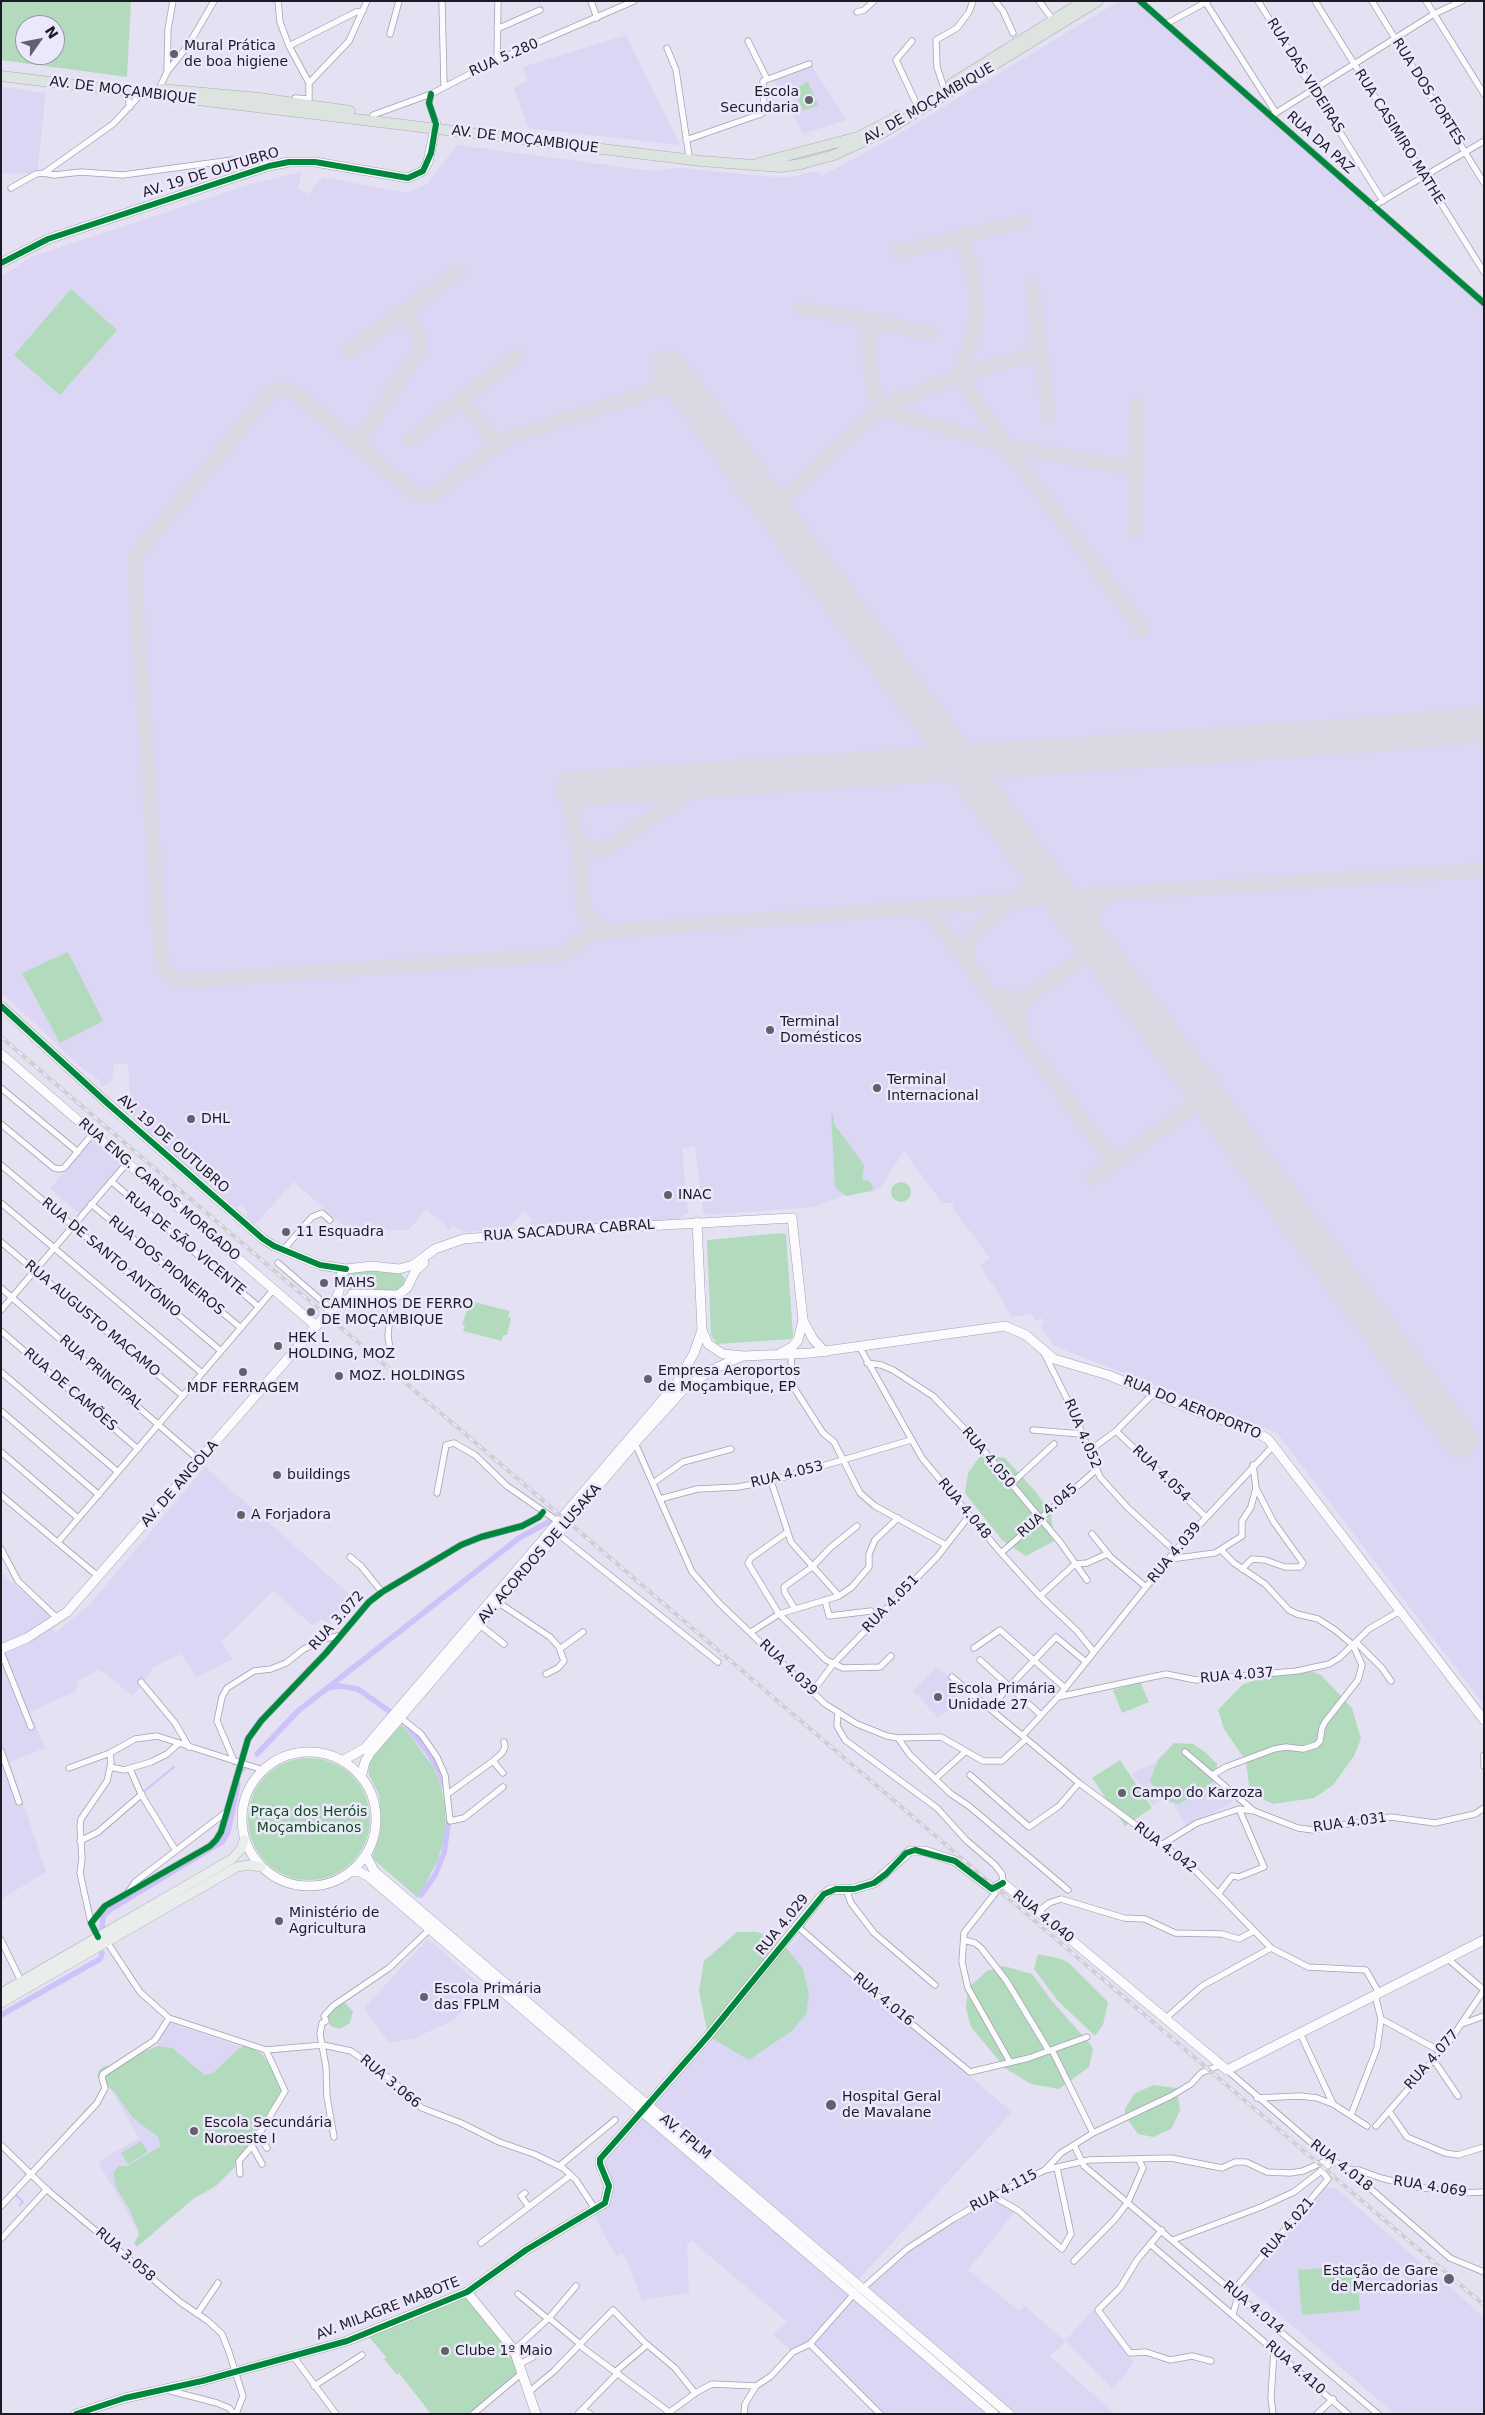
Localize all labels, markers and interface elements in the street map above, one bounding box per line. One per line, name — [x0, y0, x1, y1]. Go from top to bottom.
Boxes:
north arrow — [15, 15, 65, 65]
street label: RUA DAS VIDEIRAS — [1263, 15, 1347, 137]
text: N — [42, 23, 62, 42]
street label: RUA 5.280 — [467, 35, 541, 81]
street label: RUA DOS FORTES — [1388, 35, 1468, 149]
place label: Mural Prática de boa higiene — [184, 38, 288, 70]
marker: Mural Prática de boa higiene — [168, 48, 180, 60]
street label: AV. DE MOÇAMBIQUE — [861, 60, 997, 148]
street label: RUA CASIMIRO MATHE — [1350, 66, 1448, 208]
street label: AV. DE MOÇAMBIQUE — [49, 74, 197, 108]
place label: Escola Secundaria — [720, 84, 799, 116]
marker: Escola Secundaria — [803, 94, 815, 106]
street label: RUA DA PAZ — [1283, 108, 1357, 178]
street label: AV. DE MOÇAMBIQUE — [451, 123, 599, 157]
street label: AV. 19 DE OUTUBRO — [141, 144, 281, 202]
place label: Terminal Domésticos — [780, 1014, 862, 1046]
marker: Terminal Domésticos — [764, 1024, 776, 1036]
place label: Terminal Internacional — [887, 1072, 979, 1104]
marker: Terminal Internacional — [871, 1082, 883, 1094]
street label: AV. 19 DE OUTUBRO — [114, 1091, 232, 1197]
place label: DHL — [201, 1111, 230, 1127]
marker: DHL — [185, 1113, 197, 1125]
street label: RUA ENG. CARLOS MORGADO — [75, 1115, 243, 1265]
place label: INAC — [678, 1187, 712, 1203]
street label: RUA DE SÃO VICENTE — [121, 1189, 249, 1299]
marker: INAC — [662, 1189, 674, 1201]
street label: RUA DE SANTO ANTÓNIO — [38, 1195, 184, 1321]
street label: RUA DOS PIONEIROS — [105, 1213, 227, 1319]
street label: RUA SACADURA CABRAL — [483, 1217, 655, 1245]
place label: 11 Esquadra — [296, 1224, 384, 1240]
marker: 11 Esquadra — [280, 1226, 292, 1238]
street label: RUA AUGUSTO MACAMO — [21, 1257, 163, 1381]
place label: MAHS — [334, 1275, 375, 1291]
marker: MAHS — [318, 1277, 330, 1289]
place label: CAMINHOS DE FERRO DE MOÇAMBIQUE — [321, 1296, 473, 1328]
marker: CAMINHOS DE FERRO DE MOÇAMBIQUE — [305, 1306, 317, 1318]
place label: HEK L HOLDING, MOZ — [288, 1330, 395, 1362]
street label: RUA PRINCIPAL — [56, 1332, 146, 1414]
marker: HEK L HOLDING, MOZ — [272, 1340, 284, 1352]
street label: RUA DE CAMÕES — [20, 1345, 120, 1435]
place label: Empresa Aeroportos de Moçambique, EP — [658, 1363, 800, 1395]
marker: MDF FERRAGEM — [237, 1366, 249, 1378]
place label: MOZ. HOLDINGS — [349, 1368, 465, 1384]
marker: MOZ. HOLDINGS — [333, 1370, 345, 1382]
marker: Empresa Aeroportos de Moçambique, EP — [642, 1373, 654, 1385]
street label: RUA DO AEROPORTO — [1121, 1373, 1263, 1443]
place label: MDF FERRAGEM — [187, 1380, 299, 1396]
street label: RUA 4.052 — [1060, 1397, 1104, 1471]
street label: RUA 4.050 — [958, 1424, 1018, 1492]
street label: AV. DE ANGOLA — [138, 1437, 222, 1531]
street label: RUA 4.054 — [1129, 1442, 1193, 1506]
street label: RUA 4.053 — [749, 1458, 825, 1492]
place label: buildings — [287, 1467, 350, 1483]
marker: buildings — [271, 1469, 283, 1481]
street label: RUA 4.048 — [934, 1475, 994, 1543]
street label: RUA 4.045 — [1015, 1480, 1081, 1542]
street label: AV. ACORDOS DE LUSAKA — [475, 1481, 605, 1627]
place label: A Forjadora — [251, 1507, 331, 1523]
marker: A Forjadora — [235, 1509, 247, 1521]
street label: RUA 4.039 — [1145, 1519, 1205, 1587]
street label: RUA 4.051 — [859, 1572, 923, 1636]
street label: RUA 3.072 — [306, 1588, 368, 1654]
street label: RUA 4.039 — [756, 1636, 820, 1700]
street label: RUA 4.037 — [1199, 1664, 1275, 1688]
place label: Escola Primária Unidade 27 — [948, 1681, 1056, 1714]
marker: Escola Primária Unidade 27 — [932, 1691, 944, 1703]
place label: Campo do Karzoza — [1132, 1785, 1263, 1801]
marker: Campo do Karzoza — [1116, 1787, 1128, 1799]
park label: Praça dos Heróis Moçambicanos — [251, 1804, 367, 1836]
street label: RUA 4.031 — [1312, 1810, 1388, 1836]
street label: RUA 4.042 — [1130, 1819, 1200, 1877]
street label: RUA 4.040 — [1009, 1887, 1077, 1947]
street label: RUA 4.029 — [753, 1891, 813, 1959]
place label: Ministério de Agricultura — [289, 1905, 379, 1938]
marker: Ministério de Agricultura — [273, 1915, 285, 1927]
street label: RUA 4.016 — [849, 1970, 917, 2030]
place label: Escola Primária das FPLM — [434, 1981, 542, 2014]
marker: Escola Primária das FPLM — [418, 1991, 430, 2003]
street label: RUA 4.077 — [1401, 2027, 1463, 2093]
street label: RUA 3.066 — [356, 2052, 424, 2112]
place label: Hospital Geral de Mavalane — [842, 2089, 941, 2122]
marker: Hospital Geral de Mavalane — [824, 2098, 838, 2112]
street label: AV. FPLM — [656, 2111, 714, 2163]
place label: Escola Secundária Noroeste I — [204, 2115, 332, 2148]
marker: Escola Secundária Noroeste I — [188, 2125, 200, 2137]
street label: RUA 4.018 — [1307, 2137, 1375, 2195]
street label: RUA 4.115 — [967, 2166, 1041, 2216]
street label: RUA 4.069 — [1392, 2173, 1468, 2201]
street label: RUA 4.021 — [1258, 2194, 1318, 2262]
street label: RUA 3.058 — [92, 2224, 158, 2286]
place label: Estação de Gare de Mercadorias — [1323, 2263, 1438, 2296]
marker: Estação de Gare de Mercadorias — [1442, 2272, 1456, 2286]
street label: AV. MILAGRE MABOTE — [314, 2274, 462, 2344]
street label: RUA 4.014 — [1219, 2278, 1287, 2338]
street label: RUA 4.410 — [1262, 2337, 1328, 2399]
place label: Clube 1º Maio — [455, 2343, 553, 2359]
marker: Clube 1º Maio — [439, 2345, 451, 2357]

